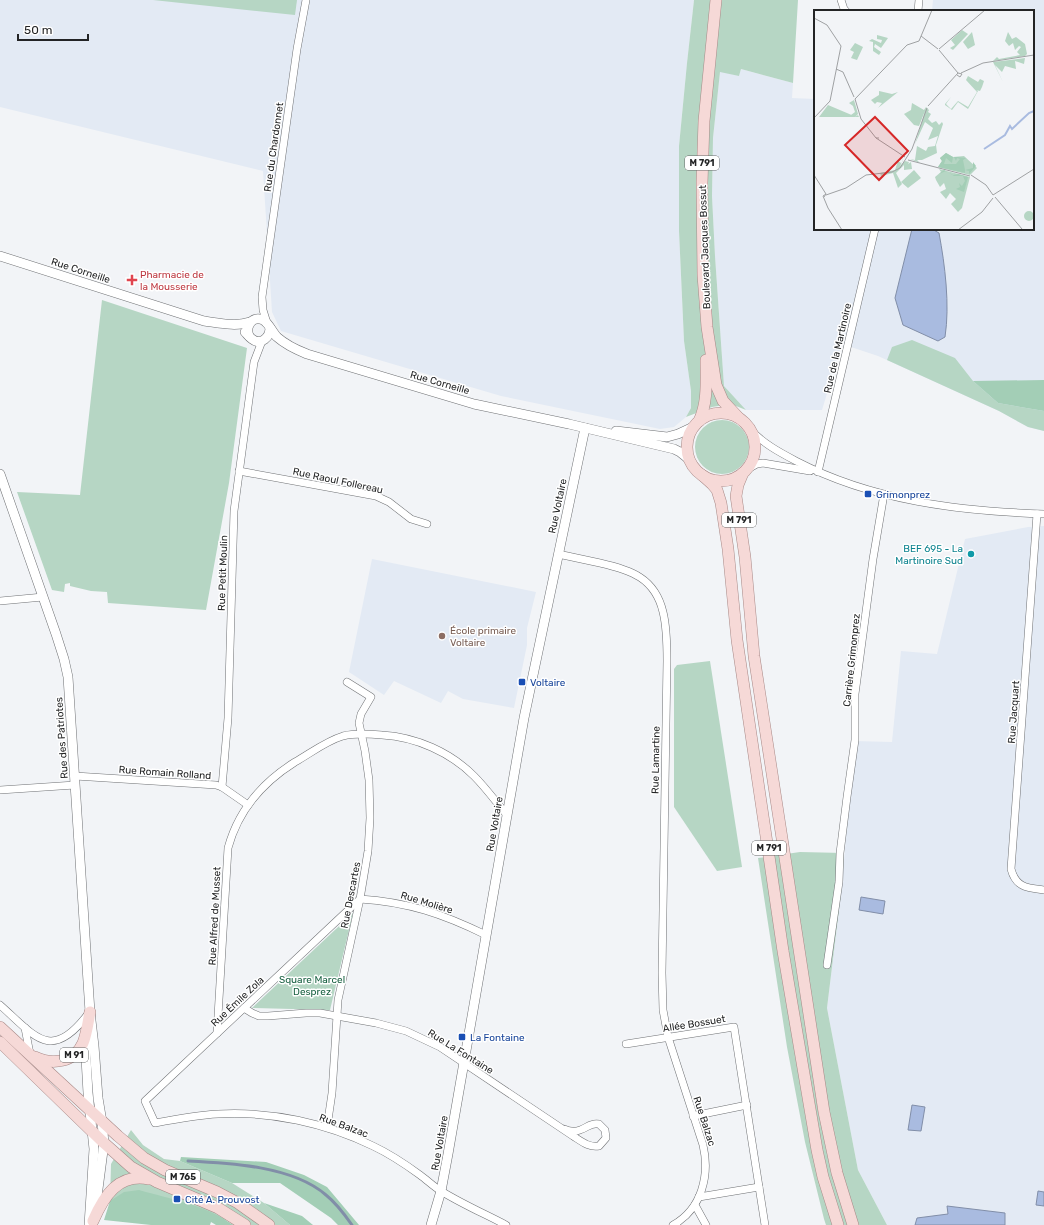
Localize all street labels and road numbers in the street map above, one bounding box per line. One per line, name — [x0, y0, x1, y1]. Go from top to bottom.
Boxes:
street label: Rue du Chardonnet — [262, 102, 286, 193]
road number: M 791 — [685, 156, 719, 170]
street label: Boulevard Jacques Bossut — [697, 185, 713, 309]
street label: Rue Corneille — [50, 256, 112, 286]
street label: Rue de la Martinoire — [822, 302, 854, 394]
street label: Rue Corneille — [409, 369, 471, 397]
street label: Rue Raoul Follereau — [291, 466, 384, 496]
street label: Rue Voltaire — [546, 477, 570, 535]
road number: M 791 — [722, 513, 756, 527]
street label: Rue Petit Moulin — [216, 535, 230, 611]
street label: Carrière Grimonprez — [841, 613, 863, 707]
street label: Rue Jacquart — [1006, 680, 1022, 744]
street label: Rue des Patriotes — [53, 697, 71, 779]
street label: Rue Lamartine — [649, 726, 663, 794]
street label: Rue Romain Rolland — [118, 764, 212, 782]
street label: Rue Voltaire — [484, 795, 506, 853]
road number: M 791 — [752, 841, 786, 855]
street label: Rue Descartes — [339, 861, 363, 930]
street label: Rue Alfred de Musset — [206, 866, 224, 966]
street label: Rue Molière — [399, 889, 455, 917]
street label: Rue Émile Zola — [209, 974, 267, 1029]
street label: Allée Bossuet — [662, 1013, 726, 1035]
street label: Rue La Fontaine — [425, 1027, 496, 1077]
road number: M 91 — [60, 1048, 88, 1062]
street label: Rue Balzac — [690, 1095, 718, 1148]
street label: Rue Balzac — [317, 1112, 370, 1141]
street label: Rue Voltaire — [429, 1114, 451, 1172]
road number: M 765 — [166, 1170, 200, 1184]

